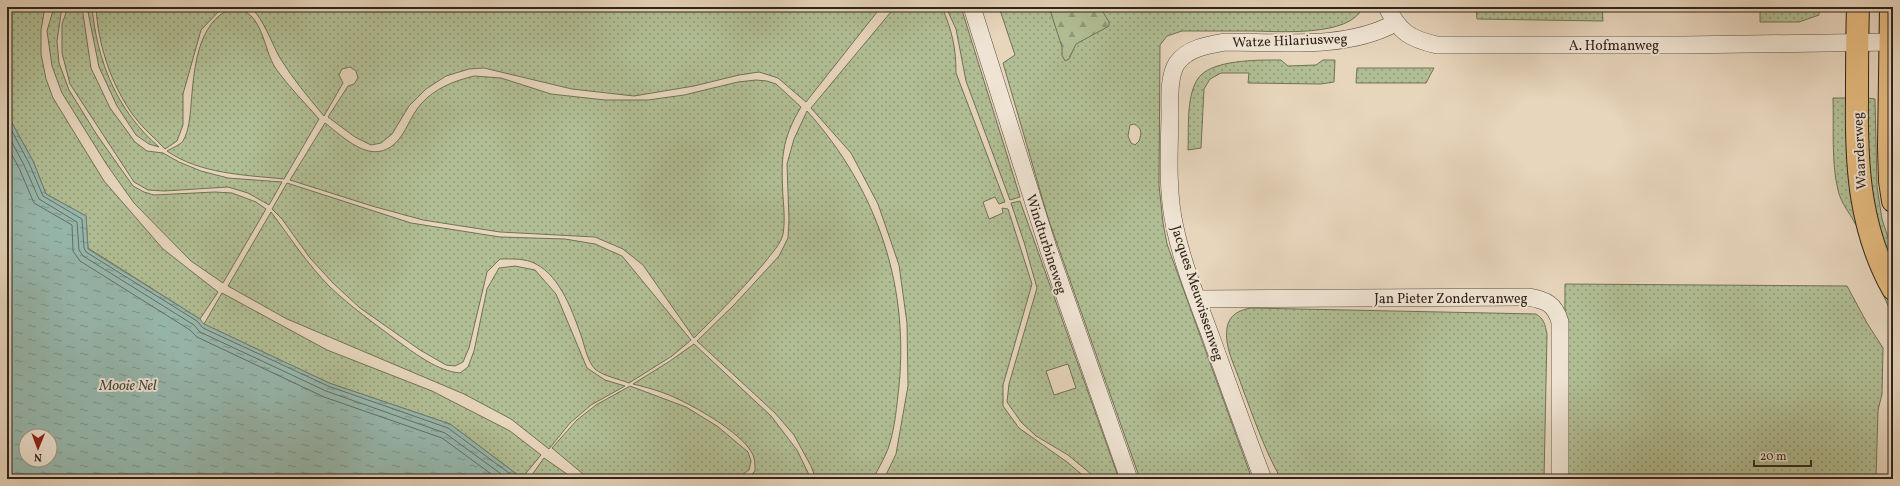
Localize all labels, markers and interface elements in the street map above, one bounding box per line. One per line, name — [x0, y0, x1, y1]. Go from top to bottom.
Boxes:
street label: Watze Hilariusweg — [1232, 30, 1348, 53]
street label: A. Hofmanweg — [1569, 37, 1659, 56]
street label: Waarderweg — [1849, 112, 1872, 190]
street label: Windturbineweg — [1020, 192, 1071, 297]
street label: Jacques Meuwissenweg — [1166, 223, 1227, 364]
street label: Jan Pieter Zondervanweg — [1374, 290, 1528, 309]
water label: Mooie Nel — [98, 376, 157, 397]
north arrow — [18, 428, 58, 468]
scale bar — [1754, 442, 1811, 468]
text: N — [34, 449, 42, 464]
text: 20 m — [1760, 449, 1787, 465]

